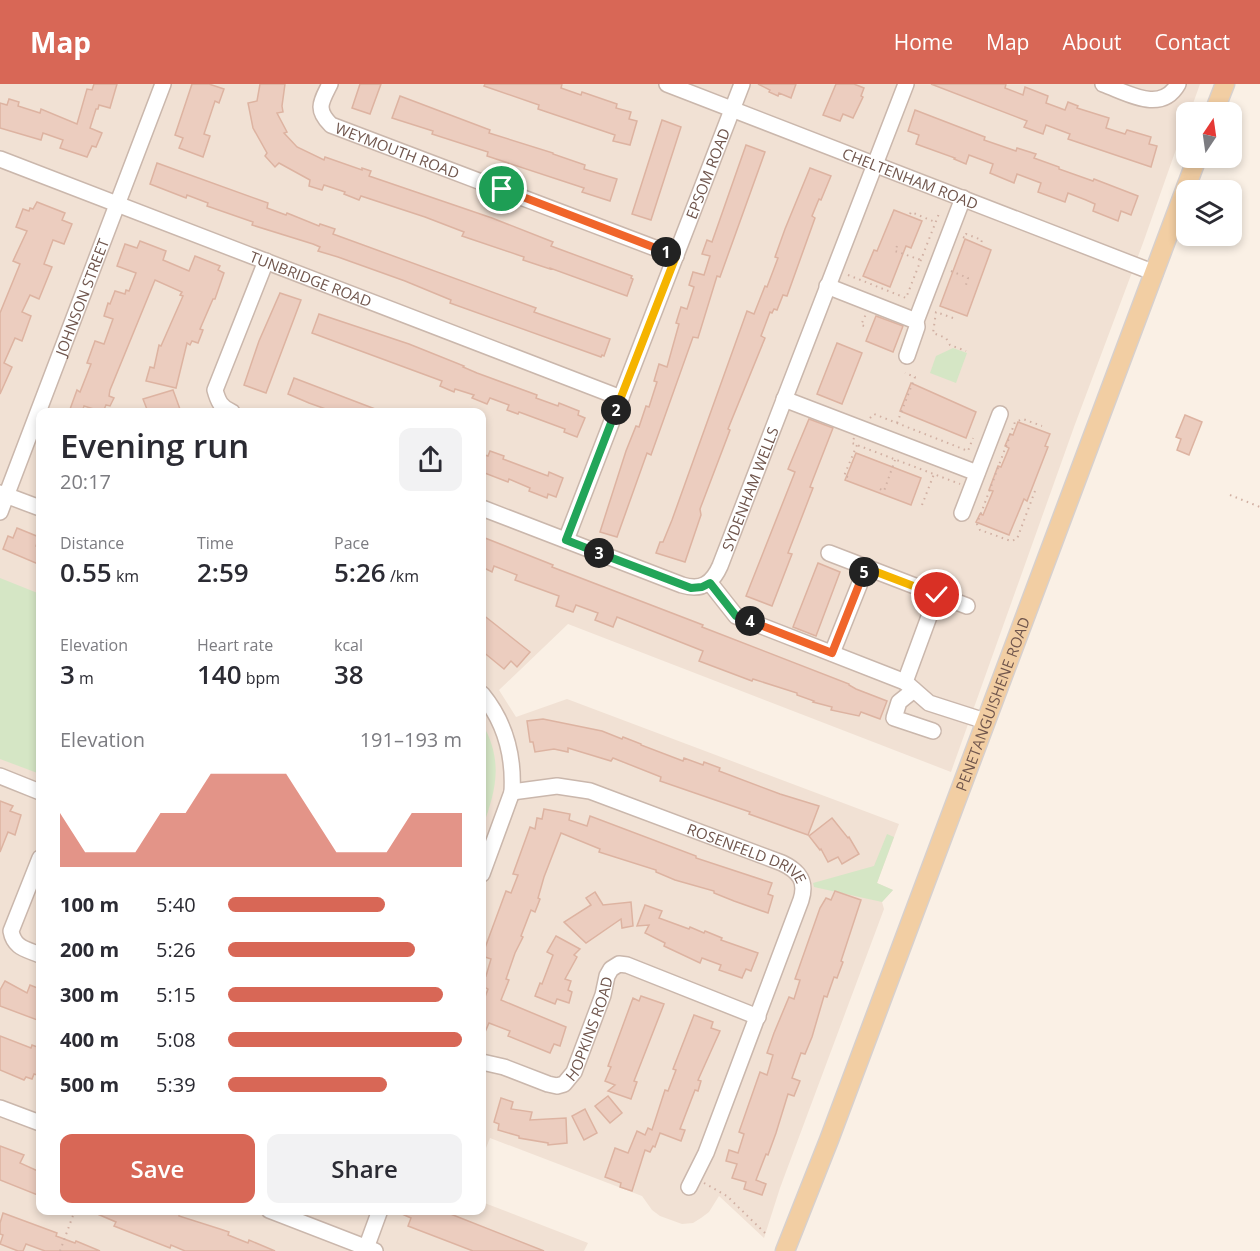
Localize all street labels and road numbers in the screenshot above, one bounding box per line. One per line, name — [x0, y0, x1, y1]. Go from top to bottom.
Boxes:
street label: WEYMOUTH ROAD — [333, 118, 462, 183]
street label: EPSOM ROAD — [681, 125, 734, 222]
street label: CHELTENHAM ROAD — [840, 143, 981, 214]
street label: JOHNSON STREET — [50, 235, 114, 360]
street label: TUNBRIDGE ROAD — [247, 246, 375, 311]
street label: SYDENHAM WELLS — [717, 424, 783, 554]
street label: PENETANGUISHENE ROAD — [951, 614, 1034, 794]
street label: ROSENFELD DRIVE — [684, 818, 811, 887]
street label: HOPKINS ROAD — [561, 975, 617, 1085]

